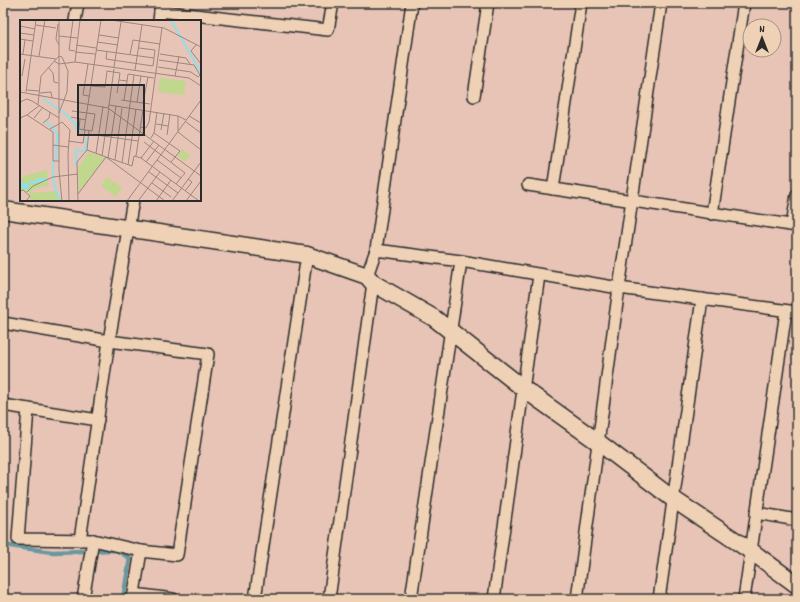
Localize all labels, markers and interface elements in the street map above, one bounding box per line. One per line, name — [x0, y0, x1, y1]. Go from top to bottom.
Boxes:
north arrow — [742, 18, 782, 58]
inset map — [20, 20, 201, 201]
text: N — [759, 22, 765, 38]

